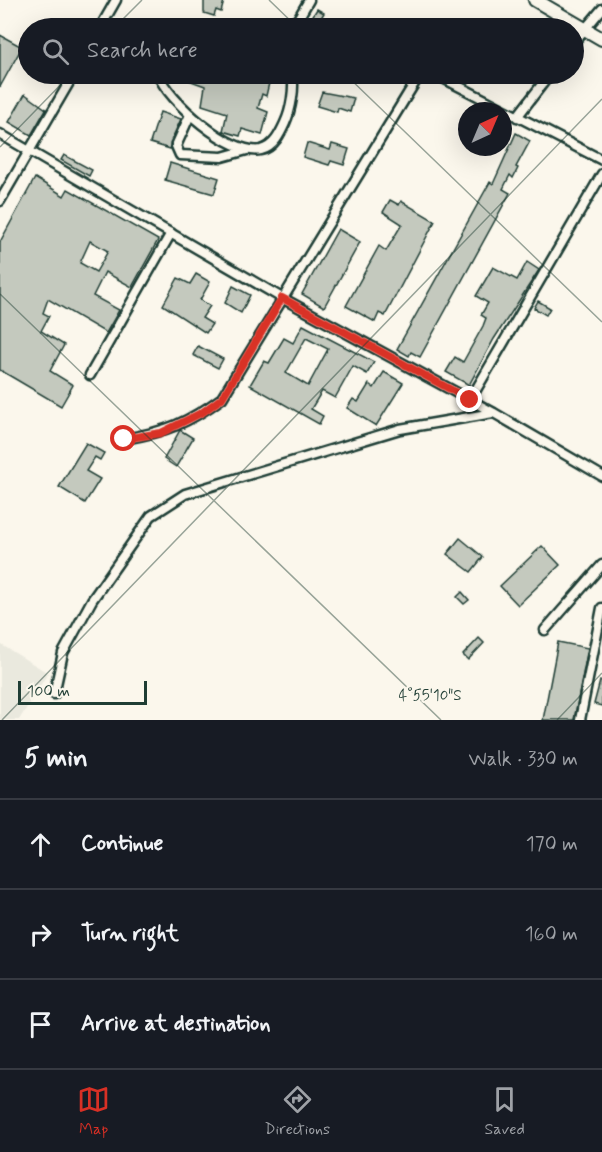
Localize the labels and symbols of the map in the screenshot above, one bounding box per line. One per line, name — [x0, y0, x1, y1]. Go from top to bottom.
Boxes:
north arrow — [458, 102, 512, 156]
route end — [456, 386, 482, 412]
route start — [110, 425, 136, 451]
scale bar — [18, 678, 147, 706]
text: 4°55'10"S — [398, 686, 462, 706]

